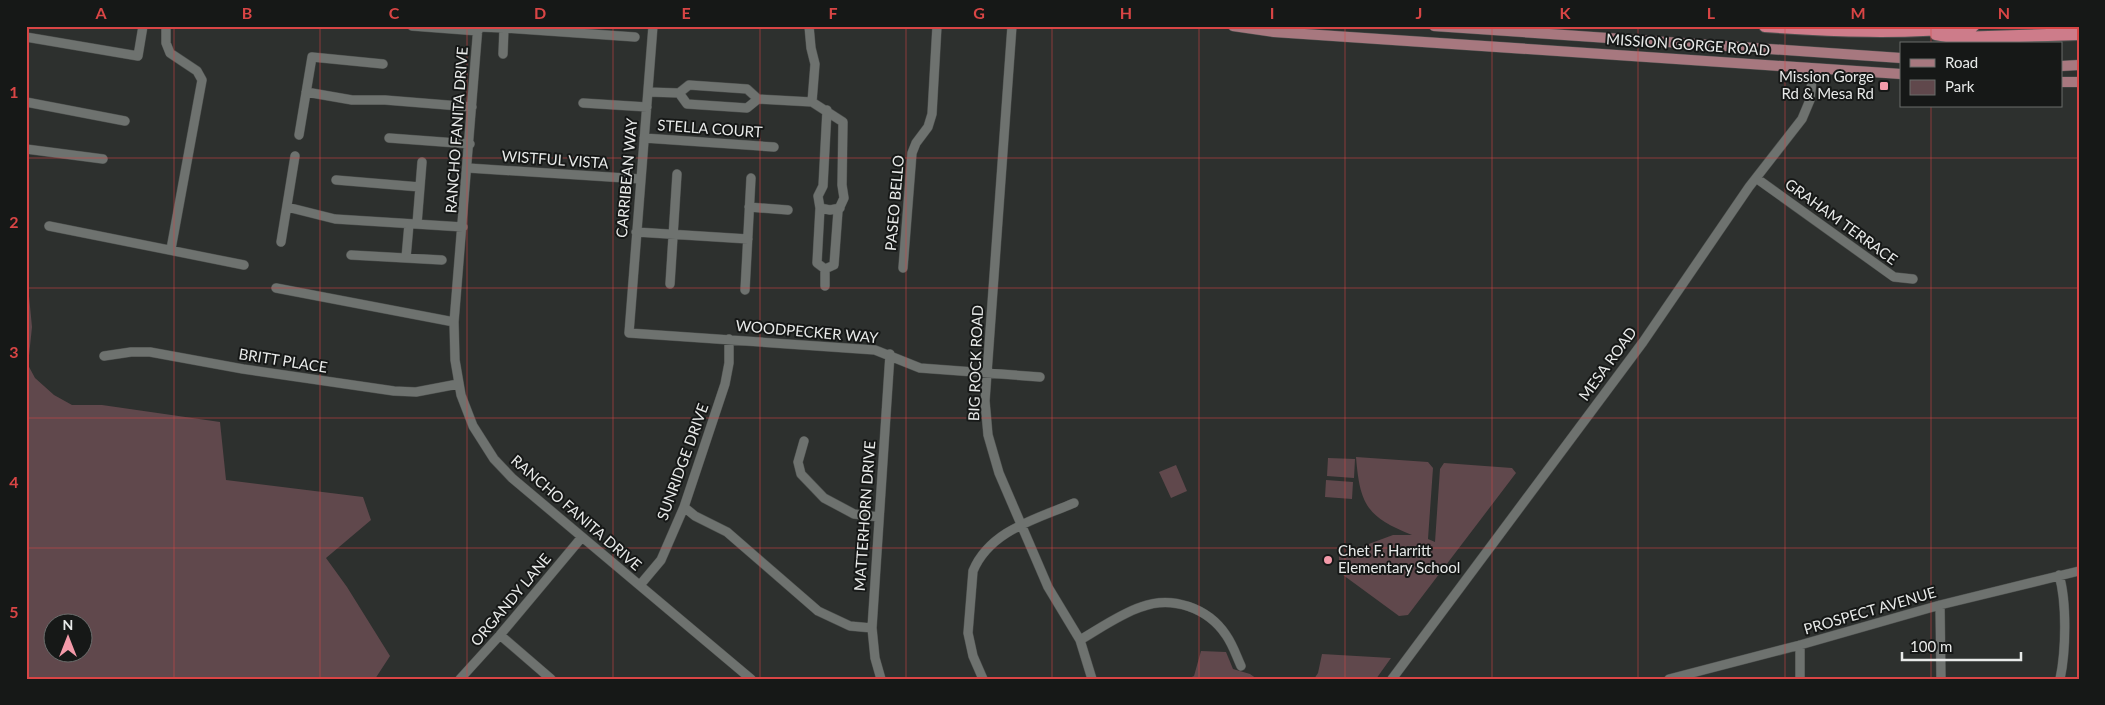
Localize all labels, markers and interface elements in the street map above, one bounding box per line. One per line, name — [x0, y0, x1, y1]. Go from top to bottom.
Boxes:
text: A — [94, 3, 107, 22]
text: B — [242, 3, 252, 22]
text: C — [389, 3, 400, 22]
text: D — [534, 3, 546, 22]
text: E — [681, 3, 691, 22]
text: F — [828, 3, 838, 22]
text: G — [973, 3, 985, 22]
text: H — [1120, 3, 1132, 22]
text: I — [1270, 3, 1274, 22]
text: J — [1416, 3, 1422, 22]
text: K — [1560, 3, 1572, 22]
text: L — [1707, 3, 1716, 22]
text: M — [1850, 3, 1866, 22]
text: N — [1998, 3, 2010, 22]
street label: MISSION GORGE ROAD — [1606, 29, 1771, 59]
legend — [1900, 42, 2062, 108]
street label: RANCHO FANITA DRIVE — [441, 46, 471, 214]
text: Road — [1945, 53, 1978, 71]
place label: Mission Gorge Rd & Mesa Rd — [1779, 67, 1874, 102]
text: Park — [1945, 77, 1975, 95]
marker: Mission Gorge Rd & Mesa Rd — [1878, 80, 1890, 92]
text: 1 — [9, 82, 19, 101]
street label: STELLA COURT — [657, 115, 763, 141]
street label: CARRIBEAN WAY — [612, 117, 640, 239]
street label: WISTFUL VISTA — [501, 146, 610, 172]
street label: PASEO BELLO — [881, 154, 907, 252]
street label: GRAHAM TERRACE — [1782, 174, 1901, 268]
text: 2 — [9, 212, 19, 231]
street label: BIG ROCK ROAD — [964, 304, 986, 421]
street label: WOODPECKER WAY — [735, 316, 880, 346]
street label: MESA ROAD — [1574, 323, 1640, 404]
text: 3 — [9, 342, 19, 361]
street label: BRITT PLACE — [237, 344, 329, 376]
street label: SUNRIDGE DRIVE — [653, 401, 712, 522]
street label: MATTERHORN DRIVE — [850, 440, 878, 592]
street label: RANCHO FANITA DRIVE — [508, 451, 646, 574]
text: 4 — [9, 472, 19, 491]
place label: Chet F. Harritt Elementary School — [1338, 541, 1460, 576]
street label: ORGANDY LANE — [466, 549, 554, 649]
marker: Chet F. Harritt Elementary School — [1322, 554, 1334, 566]
street label: PROSPECT AVENUE — [1801, 583, 1938, 638]
text: 5 — [9, 602, 19, 621]
north arrow — [42, 612, 92, 662]
text: N — [63, 616, 73, 633]
scale bar — [1902, 630, 2021, 662]
text: 100 m — [1910, 637, 1952, 655]

